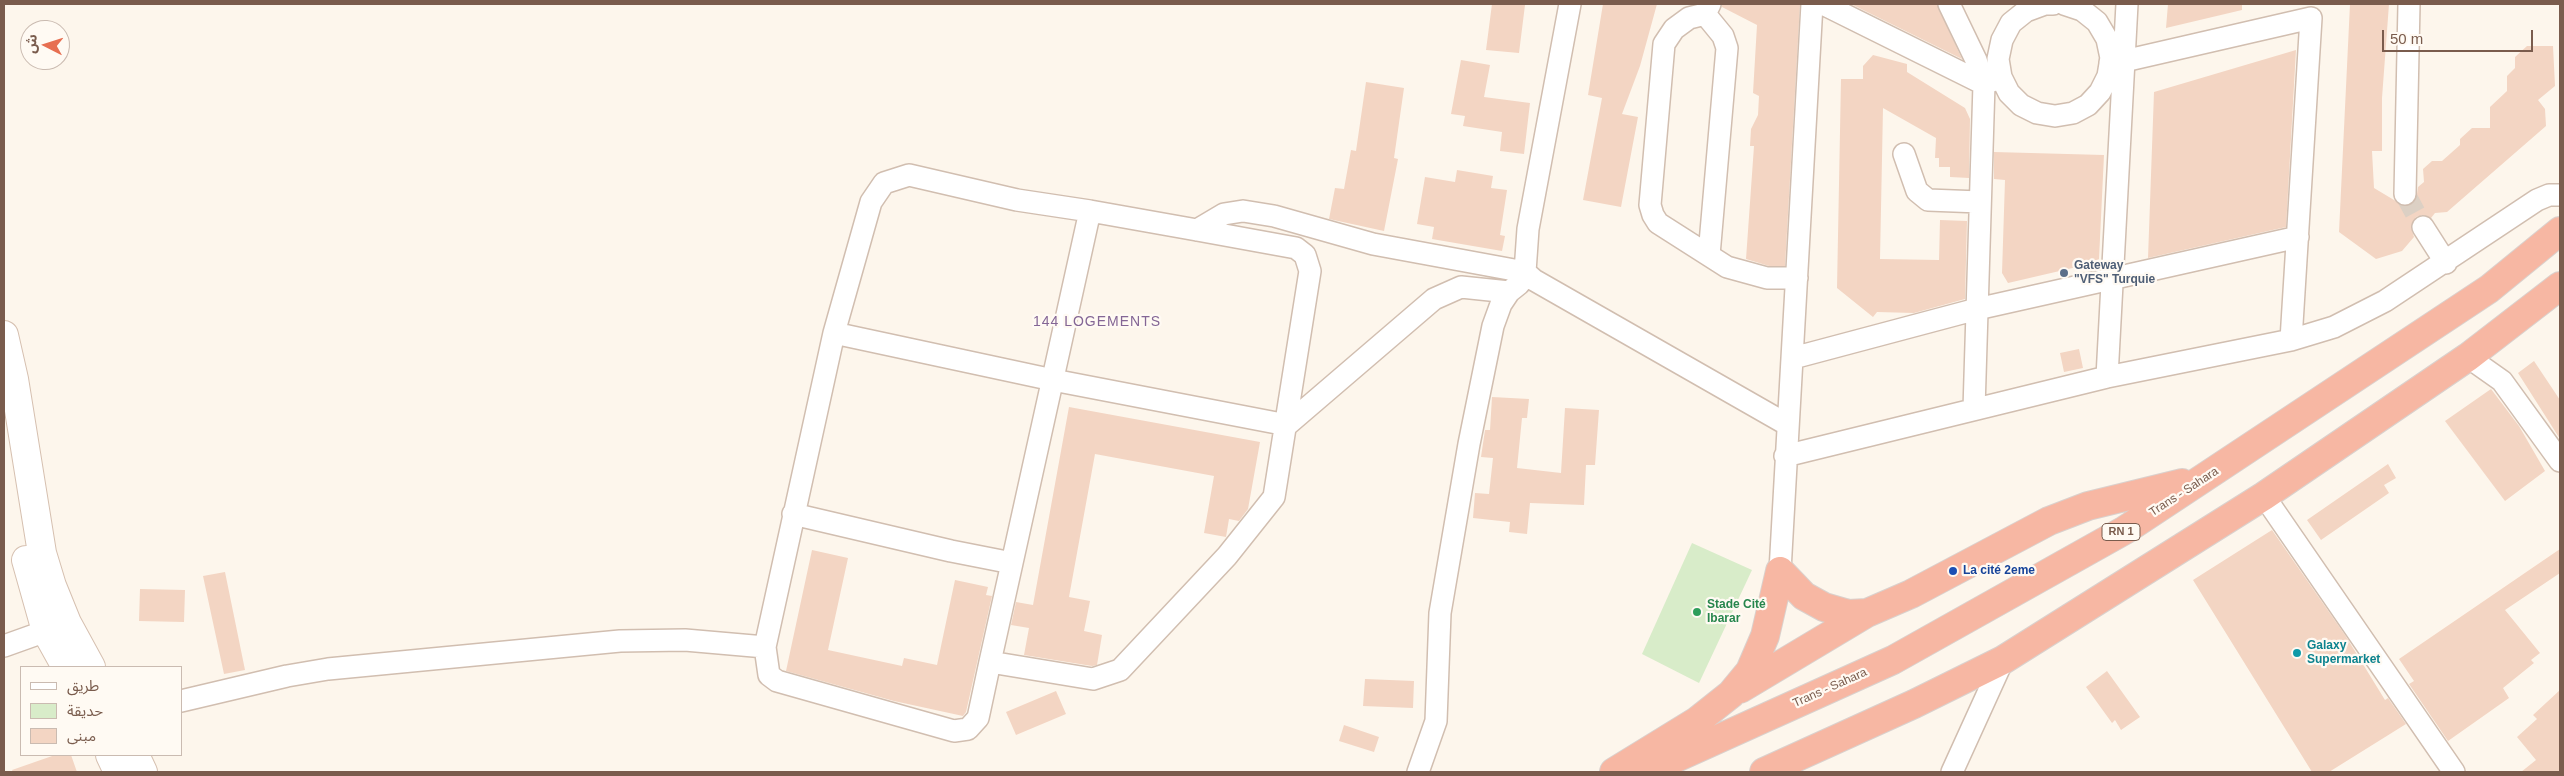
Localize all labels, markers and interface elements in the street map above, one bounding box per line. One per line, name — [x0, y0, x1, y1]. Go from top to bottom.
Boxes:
north arrow — [20, 20, 70, 70]
scale bar — [2384, 20, 2535, 52]
text: 50 m — [2390, 30, 2423, 47]
text: ش — [22, 34, 40, 54]
place label: Gateway "VFS" Turquie — [2074, 259, 2155, 287]
marker: Gateway "VFS" Turquie — [2058, 267, 2070, 279]
district label: 144 LOGEMENTS — [1031, 314, 1163, 330]
street label: Trans - Sahara — [2147, 464, 2221, 520]
road number: RN 1 — [2102, 524, 2140, 540]
place label: La cité 2eme — [1963, 564, 2035, 578]
marker: La cité 2eme — [1947, 565, 1959, 577]
place label: Stade Cité Ibarar — [1707, 598, 1766, 626]
marker: Stade Cité Ibarar — [1691, 606, 1703, 618]
place label: Galaxy Supermarket — [2307, 639, 2380, 667]
marker: Galaxy Supermarket — [2291, 647, 2303, 659]
street label: Trans - Sahara — [1791, 665, 1869, 711]
legend — [20, 666, 182, 756]
text: طريق — [67, 677, 99, 694]
text: حديقة — [67, 702, 103, 719]
text: مبنى — [67, 727, 96, 744]

